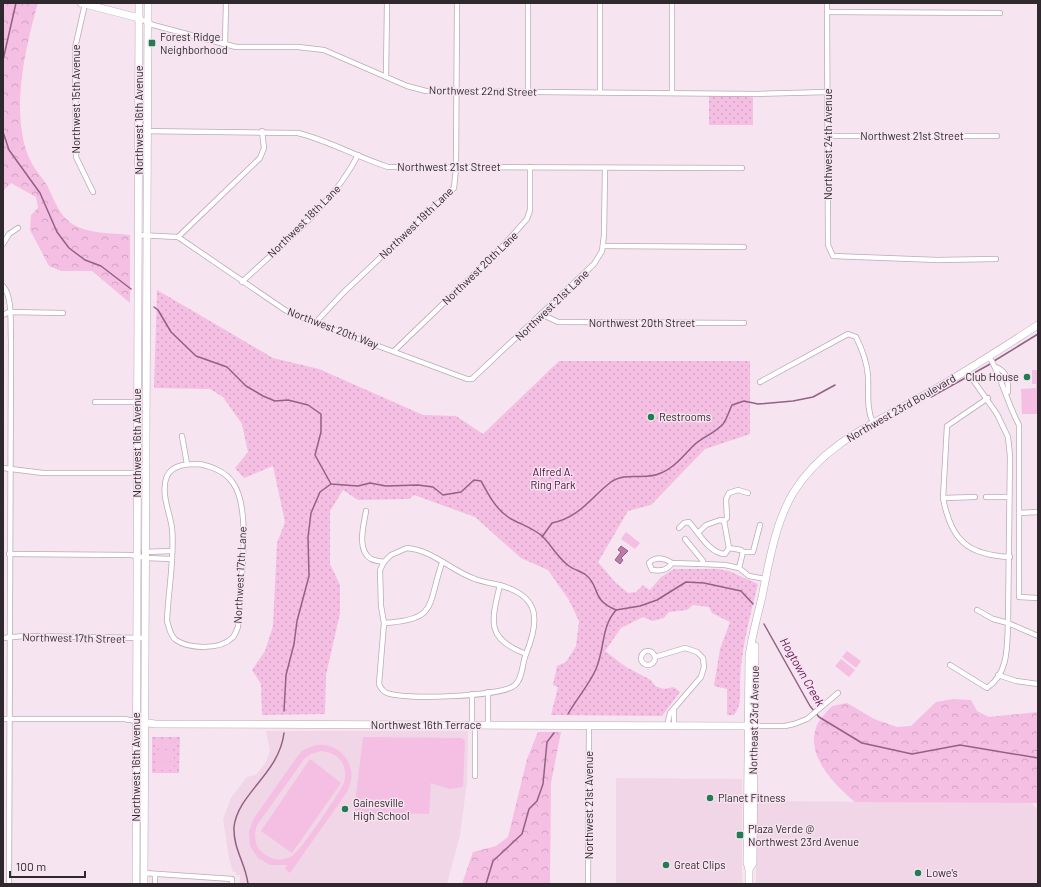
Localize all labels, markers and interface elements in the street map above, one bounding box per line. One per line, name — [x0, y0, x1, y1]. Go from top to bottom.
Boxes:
place label: Forest Ridge Neighborhood — [160, 30, 228, 56]
marker: Forest Ridge Neighborhood — [147, 38, 157, 48]
street label: Northwest 15th Avenue — [69, 44, 82, 154]
street label: Northwest 16th Avenue — [132, 65, 145, 175]
street label: Northwest 22nd Street — [429, 83, 537, 98]
street label: Northwest 24th Avenue — [821, 88, 834, 200]
street label: Northwest 21st Street — [860, 129, 964, 142]
street label: Northwest 21st Street — [397, 160, 501, 173]
street label: Northwest 18th Lane — [265, 181, 343, 260]
street label: Northwest 19th Lane — [376, 184, 455, 261]
street label: Northwest 20th Lane — [439, 228, 520, 307]
street label: Northwest 21st Lane — [512, 266, 591, 343]
street label: Northwest 20th Way — [286, 304, 381, 351]
street label: Northwest 20th Street — [589, 316, 695, 329]
place label: Club House — [965, 370, 1019, 383]
street label: Northwest 23rd Boulevard — [844, 371, 958, 444]
marker: Club House — [1022, 372, 1032, 382]
street label: Northwest 16th Avenue — [130, 388, 143, 498]
place label: Restrooms — [659, 410, 711, 423]
marker: Restrooms — [646, 412, 656, 422]
park label: Alfred A. Ring Park — [530, 465, 576, 491]
street label: Northwest 17th Lane — [230, 526, 249, 624]
street label: Northwest 17th Street — [22, 630, 126, 645]
water label: Hogtown Creek — [778, 635, 828, 708]
street label: Northeast 23rd Avenue — [746, 665, 761, 775]
street label: Northwest 16th Avenue — [129, 712, 142, 822]
street label: Northwest 16th Terrace — [371, 718, 481, 731]
street label: Northwest 21st Avenue — [582, 751, 595, 859]
place label: Planet Fitness — [718, 791, 786, 804]
marker: Planet Fitness — [705, 793, 715, 803]
place label: Gainesville High School — [353, 796, 410, 822]
marker: Gainesville High School — [340, 804, 350, 814]
place label: Plaza Verde @ Northwest 23rd Avenue — [748, 822, 859, 848]
marker: Plaza Verde @ Northwest 23rd Avenue — [735, 830, 745, 840]
scale bar — [10, 853, 85, 879]
place label: Great Clips — [674, 858, 726, 871]
text: 100 m — [16, 859, 46, 873]
marker: Great Clips — [661, 860, 671, 870]
place label: Lowe's — [926, 866, 958, 879]
marker: Lowe's — [913, 868, 923, 878]

